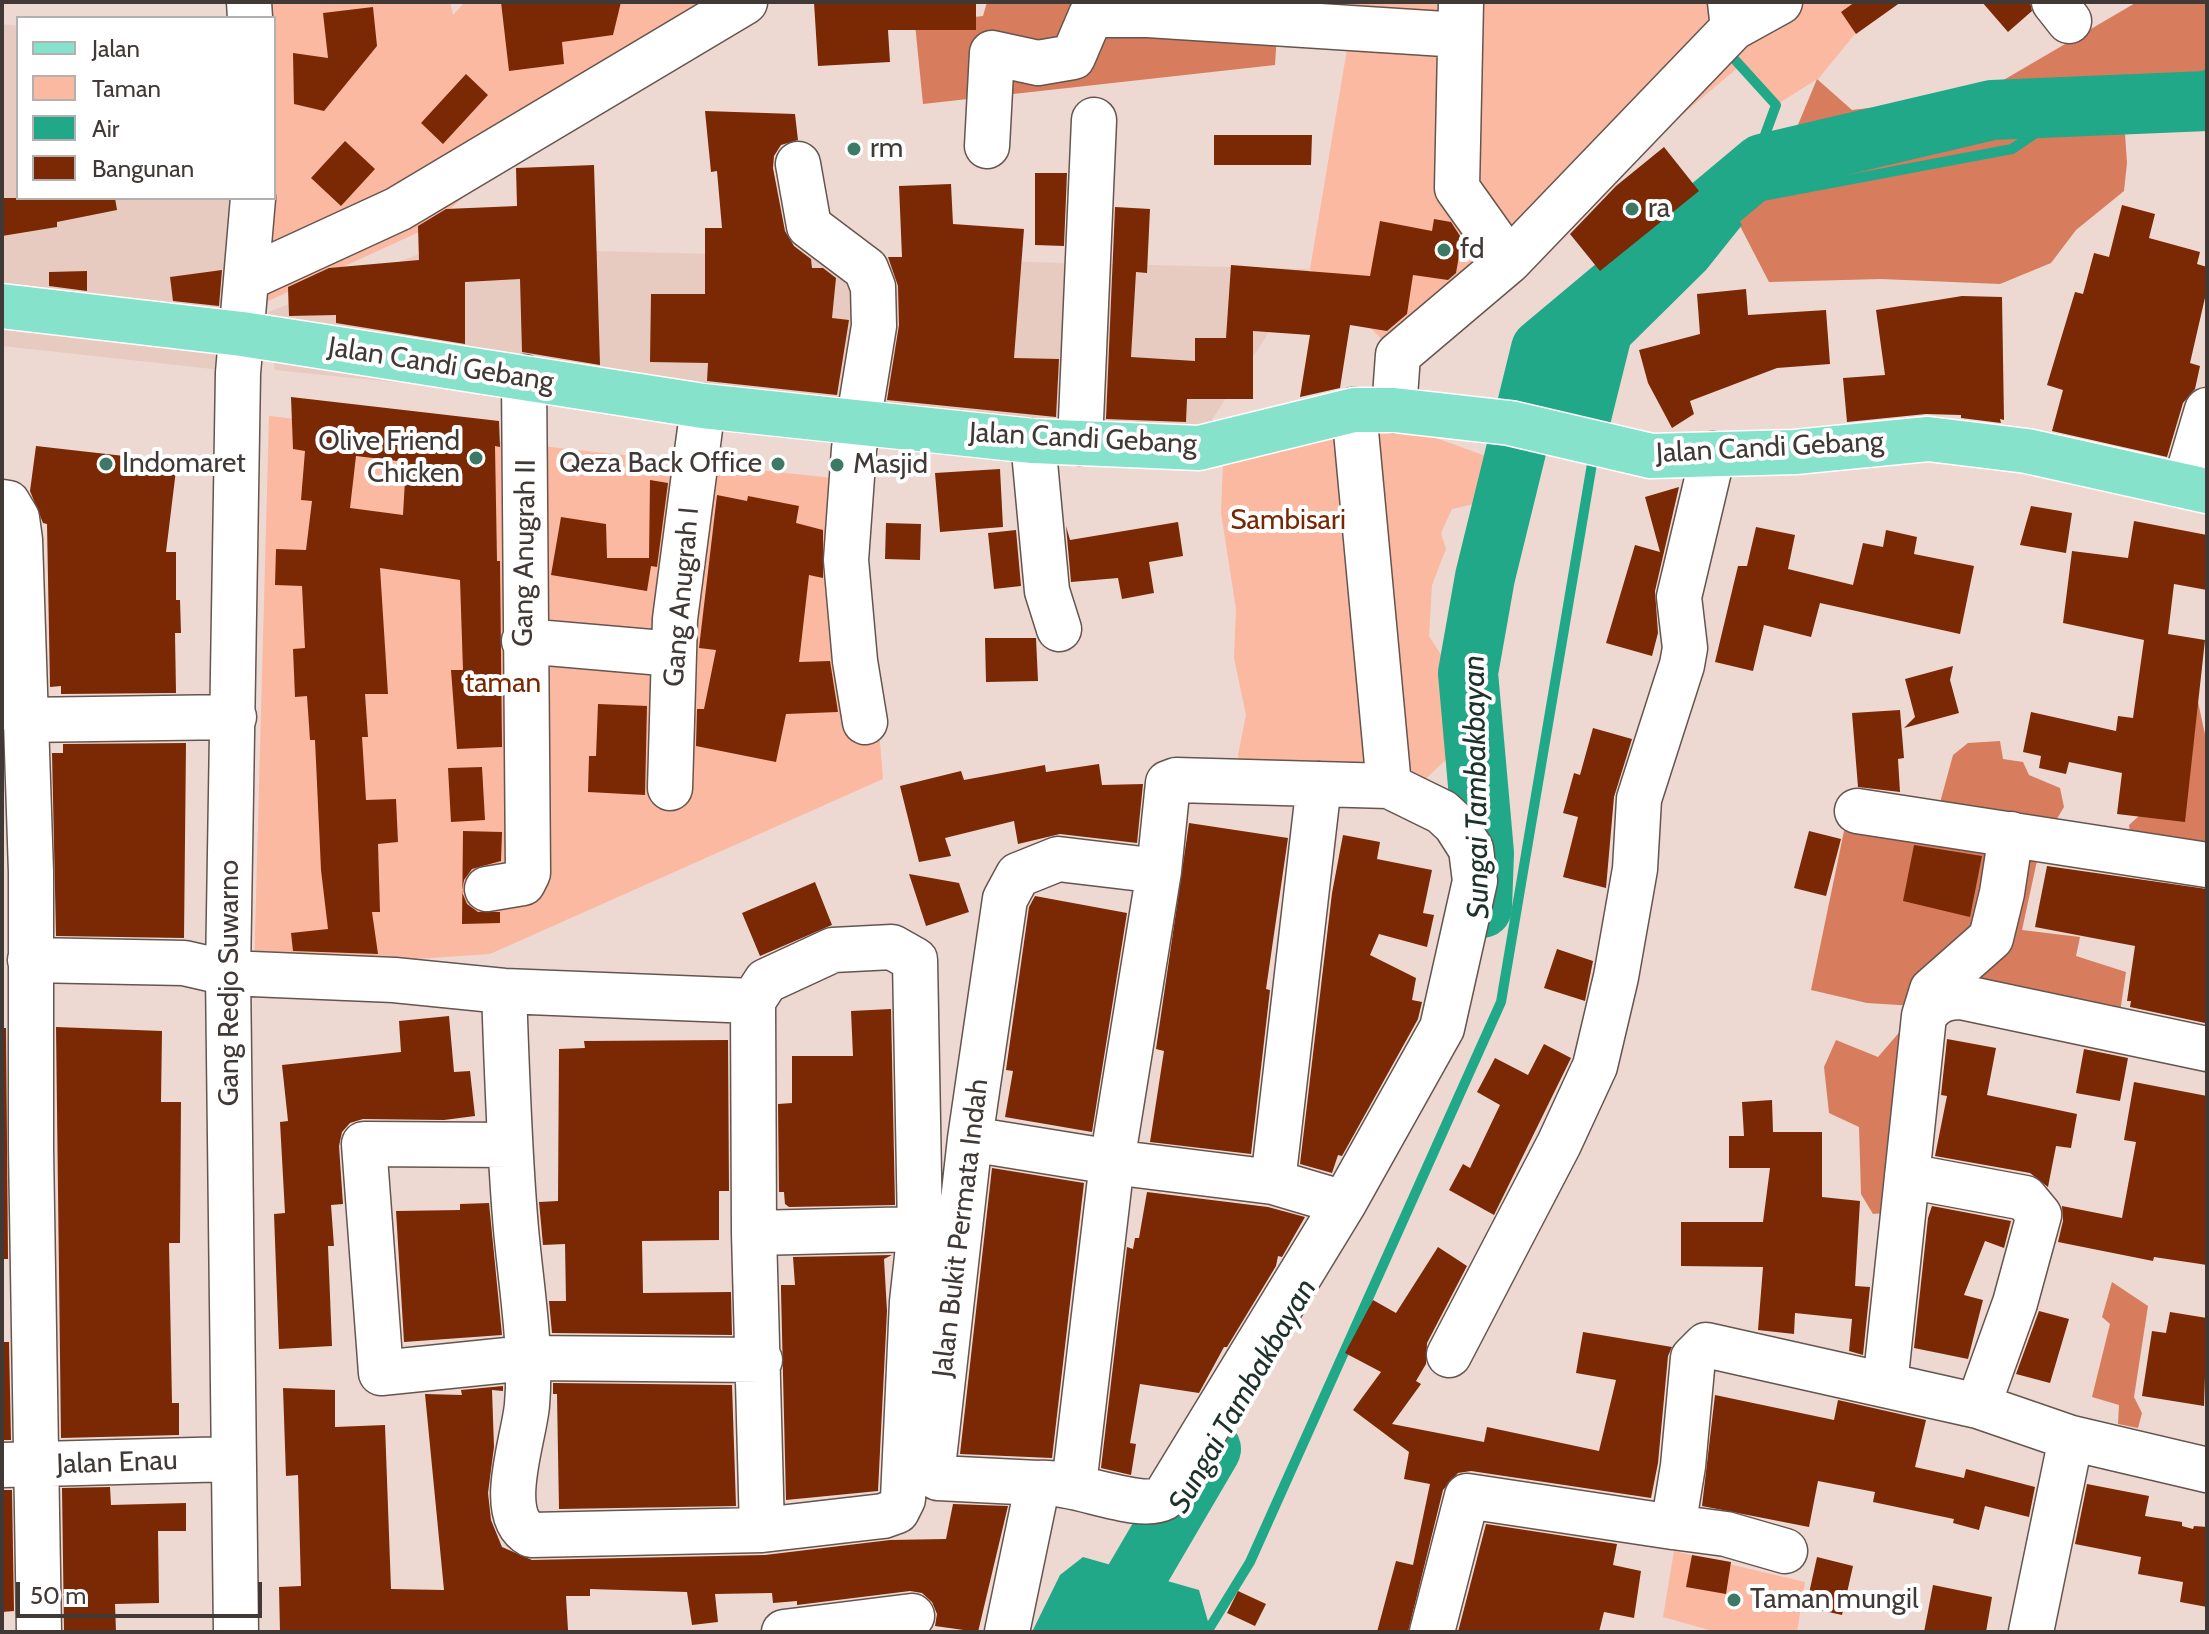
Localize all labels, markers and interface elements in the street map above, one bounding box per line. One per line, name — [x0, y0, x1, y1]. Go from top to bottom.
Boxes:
legend — [16, 16, 276, 200]
text: Jalan — [92, 34, 140, 63]
text: Taman — [92, 74, 161, 103]
text: Air — [92, 114, 119, 143]
place label: rm — [870, 132, 903, 166]
marker: rm — [845, 140, 863, 158]
text: Bangunan — [92, 154, 194, 183]
place label: ra — [1648, 192, 1670, 226]
marker: ra — [1623, 200, 1641, 218]
place label: fd — [1460, 233, 1485, 267]
marker: fd — [1435, 241, 1453, 259]
street label: Jalan Candi Gebang — [326, 331, 556, 399]
street label: Jalan Candi Gebang — [968, 416, 1198, 462]
place label: Olive Friend Chicken — [318, 425, 460, 491]
street label: Jalan Candi Gebang — [1655, 425, 1885, 471]
place label: Indomaret — [122, 447, 246, 481]
place label: Qeza Back Office — [559, 447, 762, 481]
place label: Masjid — [853, 448, 928, 482]
marker: Olive Friend Chicken — [467, 449, 485, 467]
marker: Indomaret — [97, 455, 115, 473]
marker: Qeza Back Office — [769, 455, 787, 473]
marker: Masjid — [828, 456, 846, 474]
street label: Gang Anugrah II — [507, 459, 543, 647]
park label: Sambisari — [1230, 504, 1346, 538]
street label: Gang Anugrah I — [657, 506, 707, 688]
water label: Sungai Tambakbayan — [1457, 655, 1497, 919]
park label: taman — [465, 667, 541, 701]
street label: Gang Redjo Suwarno — [213, 860, 247, 1106]
street label: Jalan Bukit Permata Indah — [926, 1077, 996, 1379]
water label: Sungai Tambakbayan — [1161, 1273, 1325, 1519]
street label: Jalan Enau — [56, 1444, 178, 1482]
scale bar — [20, 1566, 266, 1616]
text: 50 m — [30, 1581, 86, 1610]
place label: Taman mungil — [1750, 1583, 1919, 1617]
marker: Taman mungil — [1725, 1591, 1743, 1609]

